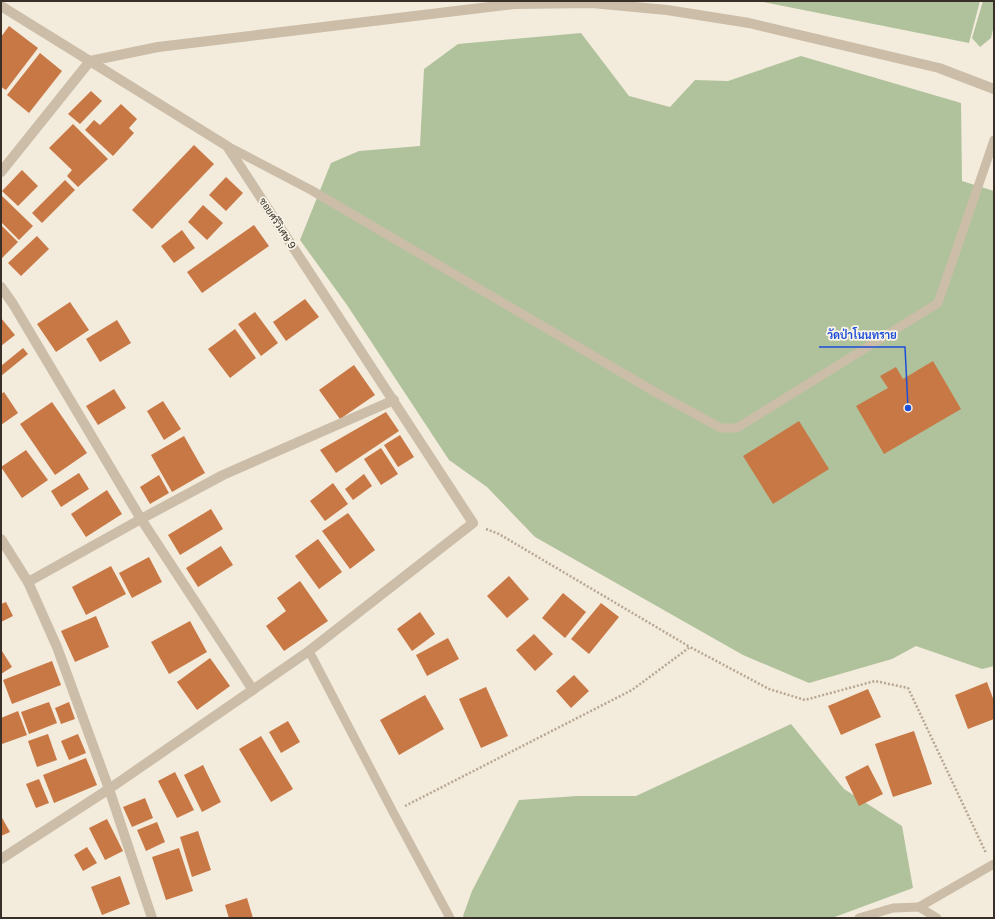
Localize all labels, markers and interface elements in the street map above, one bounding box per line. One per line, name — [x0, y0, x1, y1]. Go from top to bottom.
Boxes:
street label: ซอยศรีวิเศษ 9 — [257, 195, 299, 251]
callout: วัดป่าโนนทราย — [819, 324, 905, 347]
text: วัดป่าโนนทราย — [827, 327, 897, 341]

